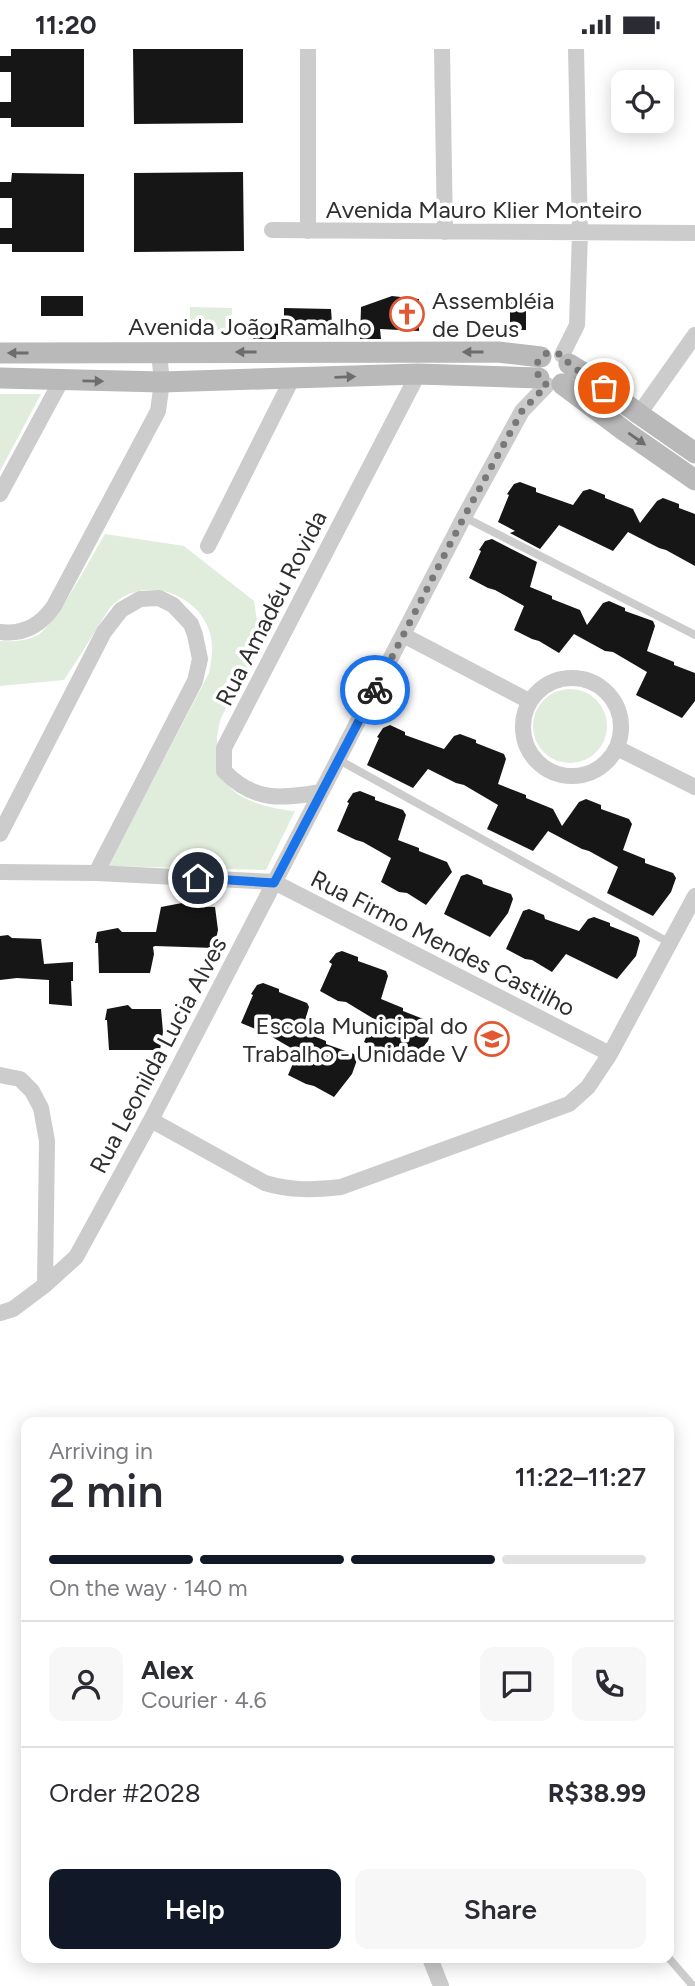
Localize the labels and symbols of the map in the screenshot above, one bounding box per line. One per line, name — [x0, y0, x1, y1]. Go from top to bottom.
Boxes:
street label: Avenida Mauro Klier Monteiro — [326, 195, 642, 224]
place label: Assembléia de Deus — [432, 286, 554, 343]
church icon: Assembléia de Deus — [388, 295, 426, 333]
street label: Avenida João Ramalho — [128, 312, 372, 341]
one-way arrow — [234, 346, 256, 358]
one-way arrow — [462, 346, 484, 358]
one-way arrow — [7, 347, 29, 359]
pin — [574, 358, 634, 418]
one-way arrow — [334, 371, 356, 383]
one-way arrow — [82, 375, 104, 387]
one-way arrow — [627, 432, 646, 445]
street label: Rua Amadéu Rovida — [209, 506, 333, 710]
courier — [340, 655, 410, 725]
pin — [168, 848, 228, 908]
street label: Rua Firmo Mendes Castilho — [306, 864, 580, 1022]
street label: Rua Leonilda Lucia Alves — [83, 932, 233, 1178]
place label: Escola Municipal do Trabalho - Unidade V — [243, 1011, 468, 1068]
school or university icon: Escola Municipal do Trabalho - Unidade V — [473, 1020, 511, 1058]

